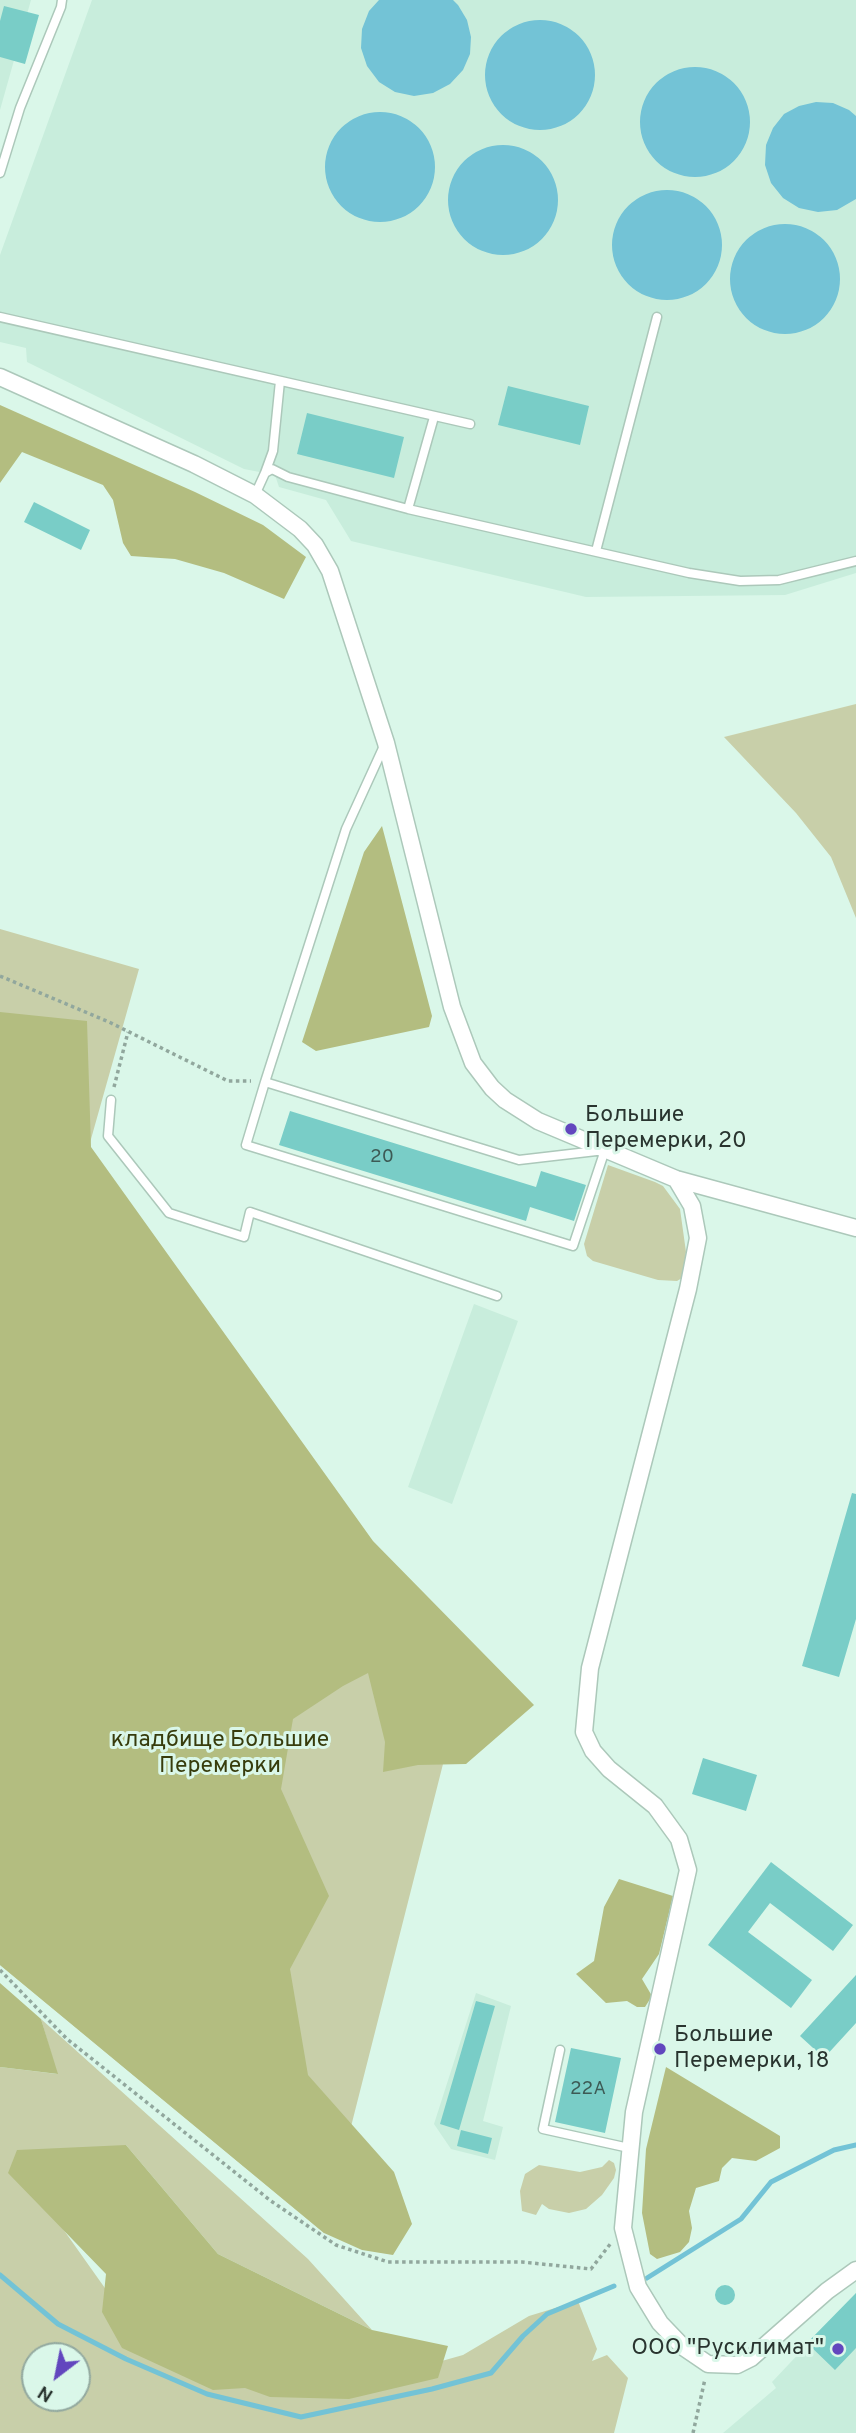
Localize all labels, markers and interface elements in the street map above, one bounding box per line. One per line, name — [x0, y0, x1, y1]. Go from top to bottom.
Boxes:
place label: Большие Перемерки, 20 — [585, 1102, 747, 1156]
marker: Большие Перемерки, 20 — [563, 1121, 579, 1137]
house number: 20 — [370, 1147, 394, 1169]
park label: кладбище Большие Перемерки — [111, 1727, 329, 1781]
place label: Большие Перемерки, 18 — [674, 2022, 830, 2076]
marker: Большие Перемерки, 18 — [652, 2041, 668, 2057]
house number: 22А — [570, 2079, 606, 2101]
place label: ООО "Русклимат" — [631, 2335, 824, 2363]
marker: ООО "Русклимат" — [830, 2341, 846, 2357]
north arrow — [21, 2342, 91, 2412]
text: N — [34, 2379, 58, 2407]

